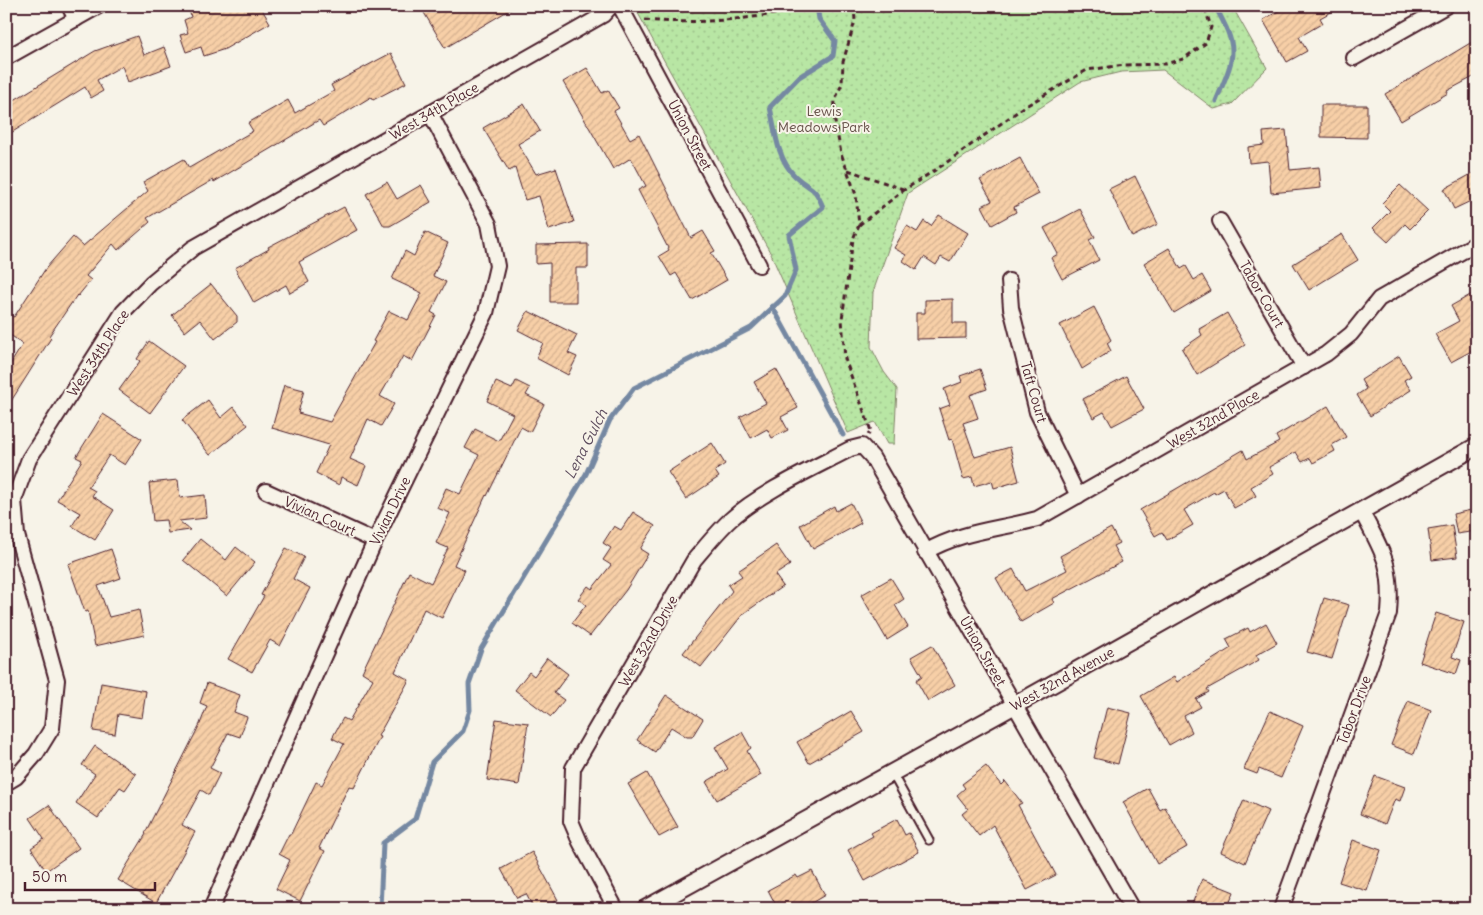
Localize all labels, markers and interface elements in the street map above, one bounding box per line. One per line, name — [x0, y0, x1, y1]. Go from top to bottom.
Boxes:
street label: West 34th Place — [386, 78, 482, 144]
street label: Union Street — [664, 97, 716, 174]
park label: Lewis Meadows Park — [778, 102, 870, 136]
street label: Tabor Court — [1236, 257, 1289, 331]
street label: West 34th Place — [63, 306, 133, 400]
street label: Taft Court — [1017, 359, 1051, 425]
street label: West 32nd Place — [1164, 385, 1262, 453]
water label: Lena Gulch — [560, 405, 611, 482]
street label: Vivian Drive — [366, 474, 414, 548]
street label: Vivian Court — [281, 492, 359, 540]
street label: West 32nd Drive — [615, 592, 681, 690]
street label: Union Street — [956, 613, 1010, 689]
street label: West 32nd Avenue — [1007, 643, 1117, 715]
street label: Tabor Drive — [1333, 673, 1375, 747]
scale bar — [25, 860, 155, 892]
text: 50 m — [32, 867, 67, 886]

